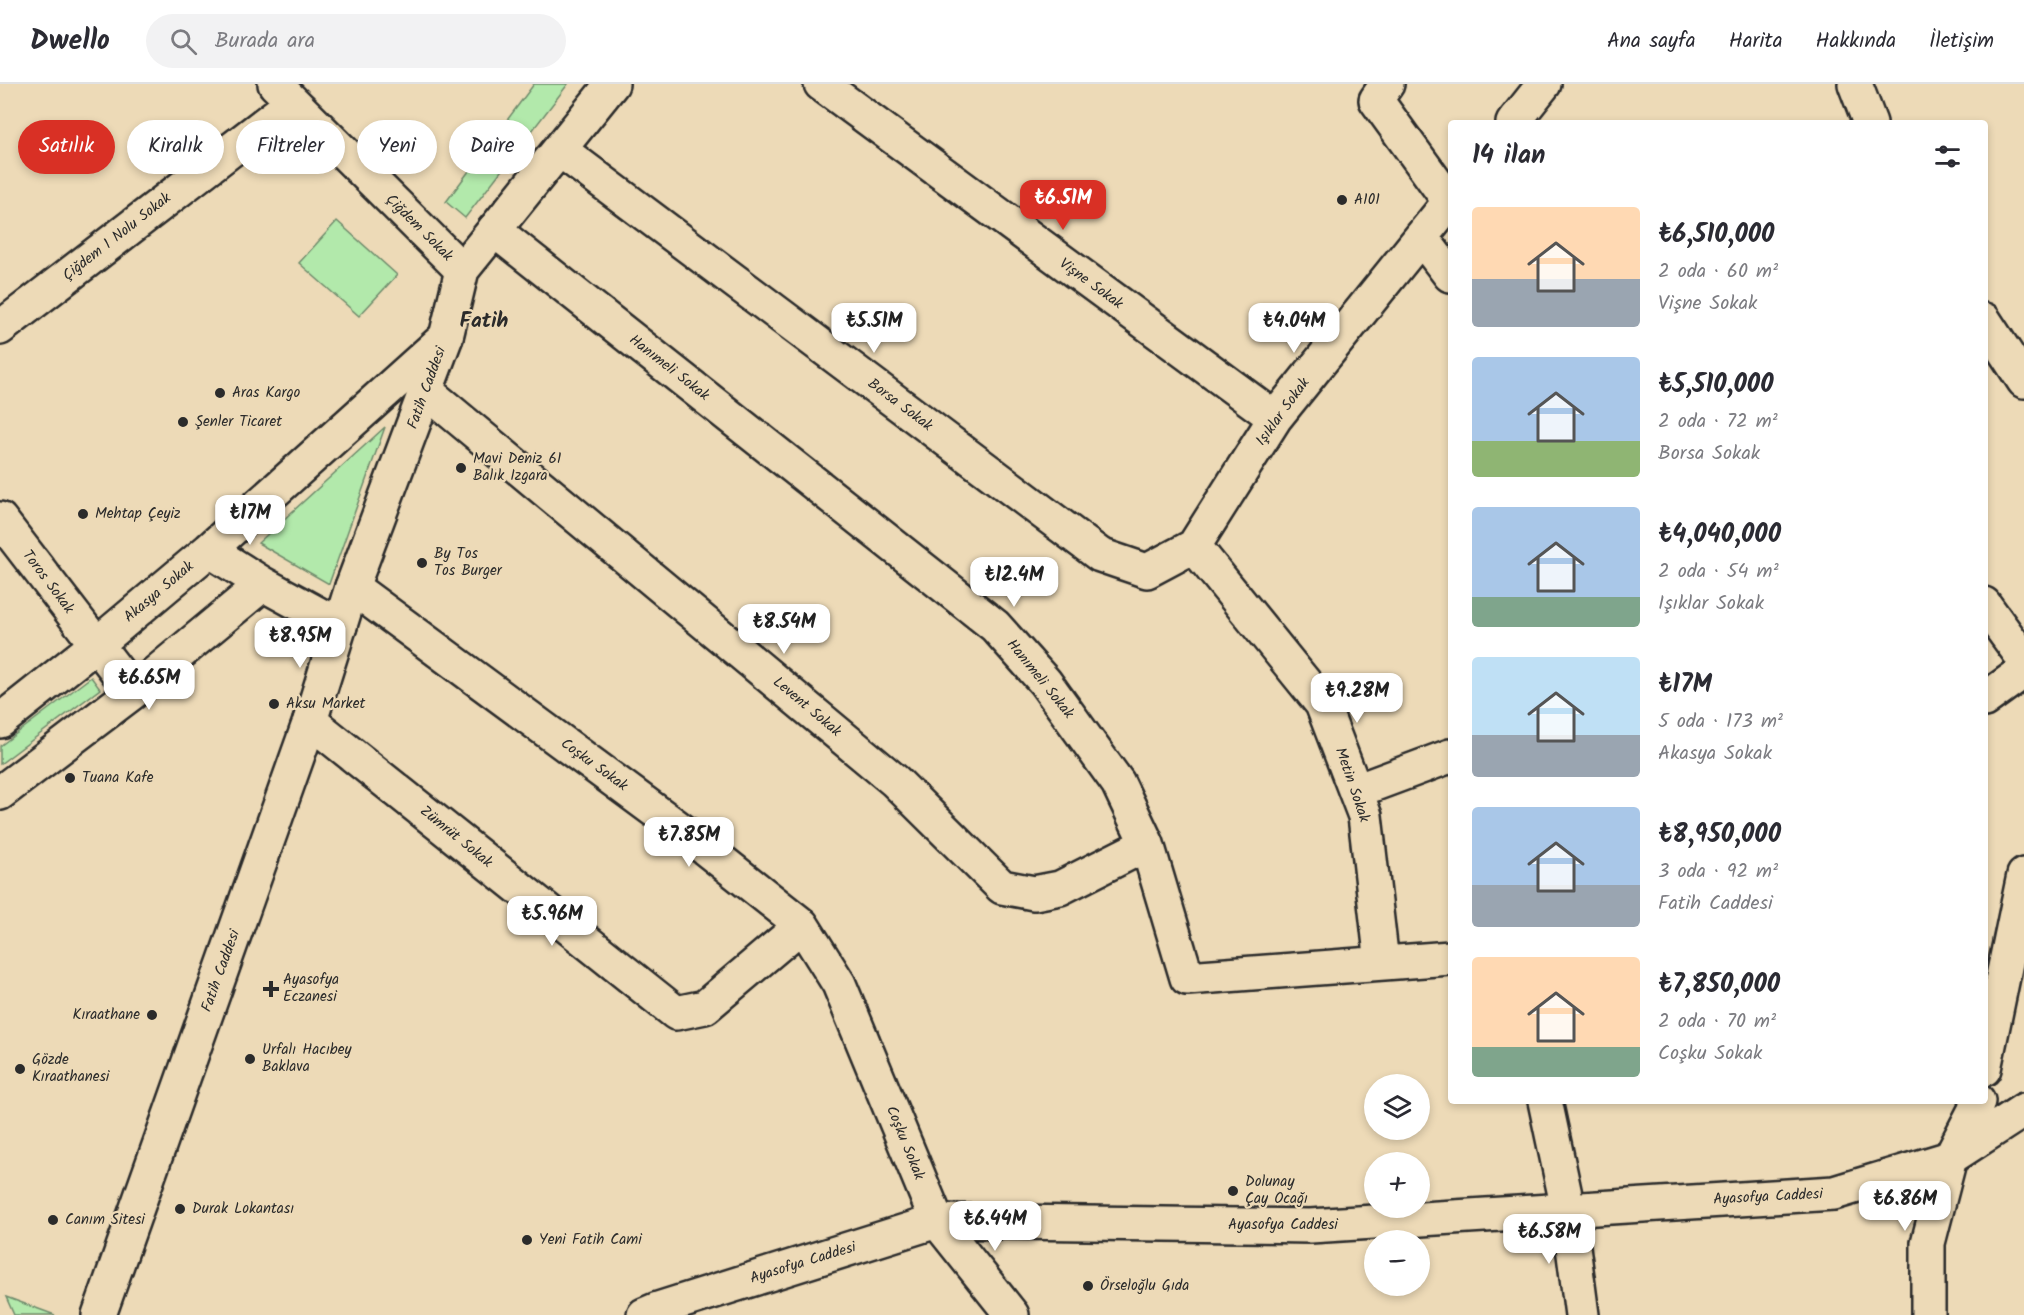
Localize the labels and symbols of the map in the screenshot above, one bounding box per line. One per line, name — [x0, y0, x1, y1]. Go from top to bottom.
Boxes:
pin: ₺6.51M — [1014, 180, 1112, 231]
street label: Çiğdem 1 Nolu Sokak — [57, 186, 177, 287]
street label: Çiğdem Sokak — [379, 188, 459, 268]
place label: A101 — [1354, 188, 1380, 212]
marker: A101 — [1335, 193, 1349, 207]
street label: Vişne Sokak — [1054, 252, 1129, 316]
pin: ₺5.51M — [825, 303, 923, 354]
pin: ₺4.04M — [1245, 303, 1343, 354]
district label: Fatih — [460, 305, 509, 338]
street label: Hanımeli Sokak — [623, 329, 715, 408]
street label: Fatih Caddesi — [401, 342, 453, 433]
street label: Borsa Sokak — [862, 372, 939, 438]
street label: Işıklar Sokak — [1250, 372, 1317, 451]
place label: Aras Kargo — [232, 381, 301, 405]
marker: Aras Kargo — [213, 386, 227, 400]
place label: Şenler Ticaret — [195, 410, 282, 434]
marker: Şenler Ticaret — [176, 415, 190, 429]
place label: Mavi Deniz 61 Balık Izgara — [473, 447, 562, 488]
marker: Mavi Deniz 61 Balık Izgara — [454, 461, 468, 475]
pin: ₺17M — [214, 495, 286, 546]
place label: Mehtap Çeyiz — [95, 502, 181, 526]
marker: Mehtap Çeyiz — [76, 507, 90, 521]
place label: By Tos Tos Burger — [434, 542, 503, 583]
street label: Toros Sokak — [16, 545, 81, 620]
street label: Akasya Sokak — [119, 555, 200, 629]
marker: By Tos Tos Burger — [415, 556, 429, 570]
pin: ₺12.4M — [965, 557, 1063, 608]
pin: ₺8.54M — [735, 604, 833, 655]
pin: ₺8.95M — [251, 618, 349, 669]
street label: Hanımeli Sokak — [1000, 634, 1080, 725]
pin: ₺6.65M — [100, 660, 198, 711]
street label: Levent Sokak — [767, 671, 848, 744]
pin: ₺9.28M — [1308, 673, 1406, 724]
place label: Aksu Market — [286, 692, 365, 716]
marker: Aksu Market — [267, 697, 281, 711]
street label: Coşku Sokak — [555, 732, 634, 798]
street label: Metin Sokak — [1328, 744, 1376, 827]
place label: Tuana Kafe — [82, 766, 154, 790]
marker: Tuana Kafe — [63, 771, 77, 785]
street label: Zümrüt Sokak — [414, 800, 499, 875]
pin: ₺7.85M — [640, 817, 738, 868]
pin: ₺5.96M — [503, 896, 601, 947]
street label: Fatih Caddesi — [195, 925, 247, 1016]
place label: Ayasofya Eczanesi — [283, 968, 339, 1009]
marker: Ayasofya Eczanesi — [264, 982, 278, 996]
place label: Kıraathane — [73, 1003, 140, 1027]
marker: Kıraathane — [145, 1008, 159, 1022]
place label: Urfalı Hacıbey Baklava — [262, 1038, 352, 1079]
place label: Gözde Kıraathanesi — [32, 1048, 111, 1089]
marker: Urfalı Hacıbey Baklava — [243, 1052, 257, 1066]
marker: Gözde Kıraathanesi — [13, 1062, 27, 1076]
street label: Coşku Sokak — [879, 1102, 931, 1185]
place label: Dolunay Çay Ocağı — [1245, 1170, 1308, 1211]
pin: ₺6.86M — [1856, 1181, 1954, 1232]
street label: Ayasofya Caddesi — [1713, 1182, 1825, 1212]
marker: Dolunay Çay Ocağı — [1226, 1184, 1240, 1198]
place label: Durak Lokantası — [192, 1197, 294, 1221]
pin: ₺6.44M — [946, 1201, 1044, 1252]
marker: Durak Lokantası — [173, 1202, 187, 1216]
place label: Canım Sitesi — [65, 1208, 146, 1232]
marker: Canım Sitesi — [46, 1213, 60, 1227]
street label: Ayasofya Caddesi — [1228, 1213, 1339, 1237]
pin: ₺6.58M — [1500, 1214, 1598, 1265]
place label: Yeni Fatih Cami — [539, 1228, 643, 1252]
marker: Yeni Fatih Cami — [520, 1233, 534, 1247]
street label: Ayasofya Caddesi — [747, 1235, 860, 1291]
place label: Örseloğlu Gıda — [1100, 1274, 1189, 1298]
marker: Örseloğlu Gıda — [1081, 1279, 1095, 1293]

